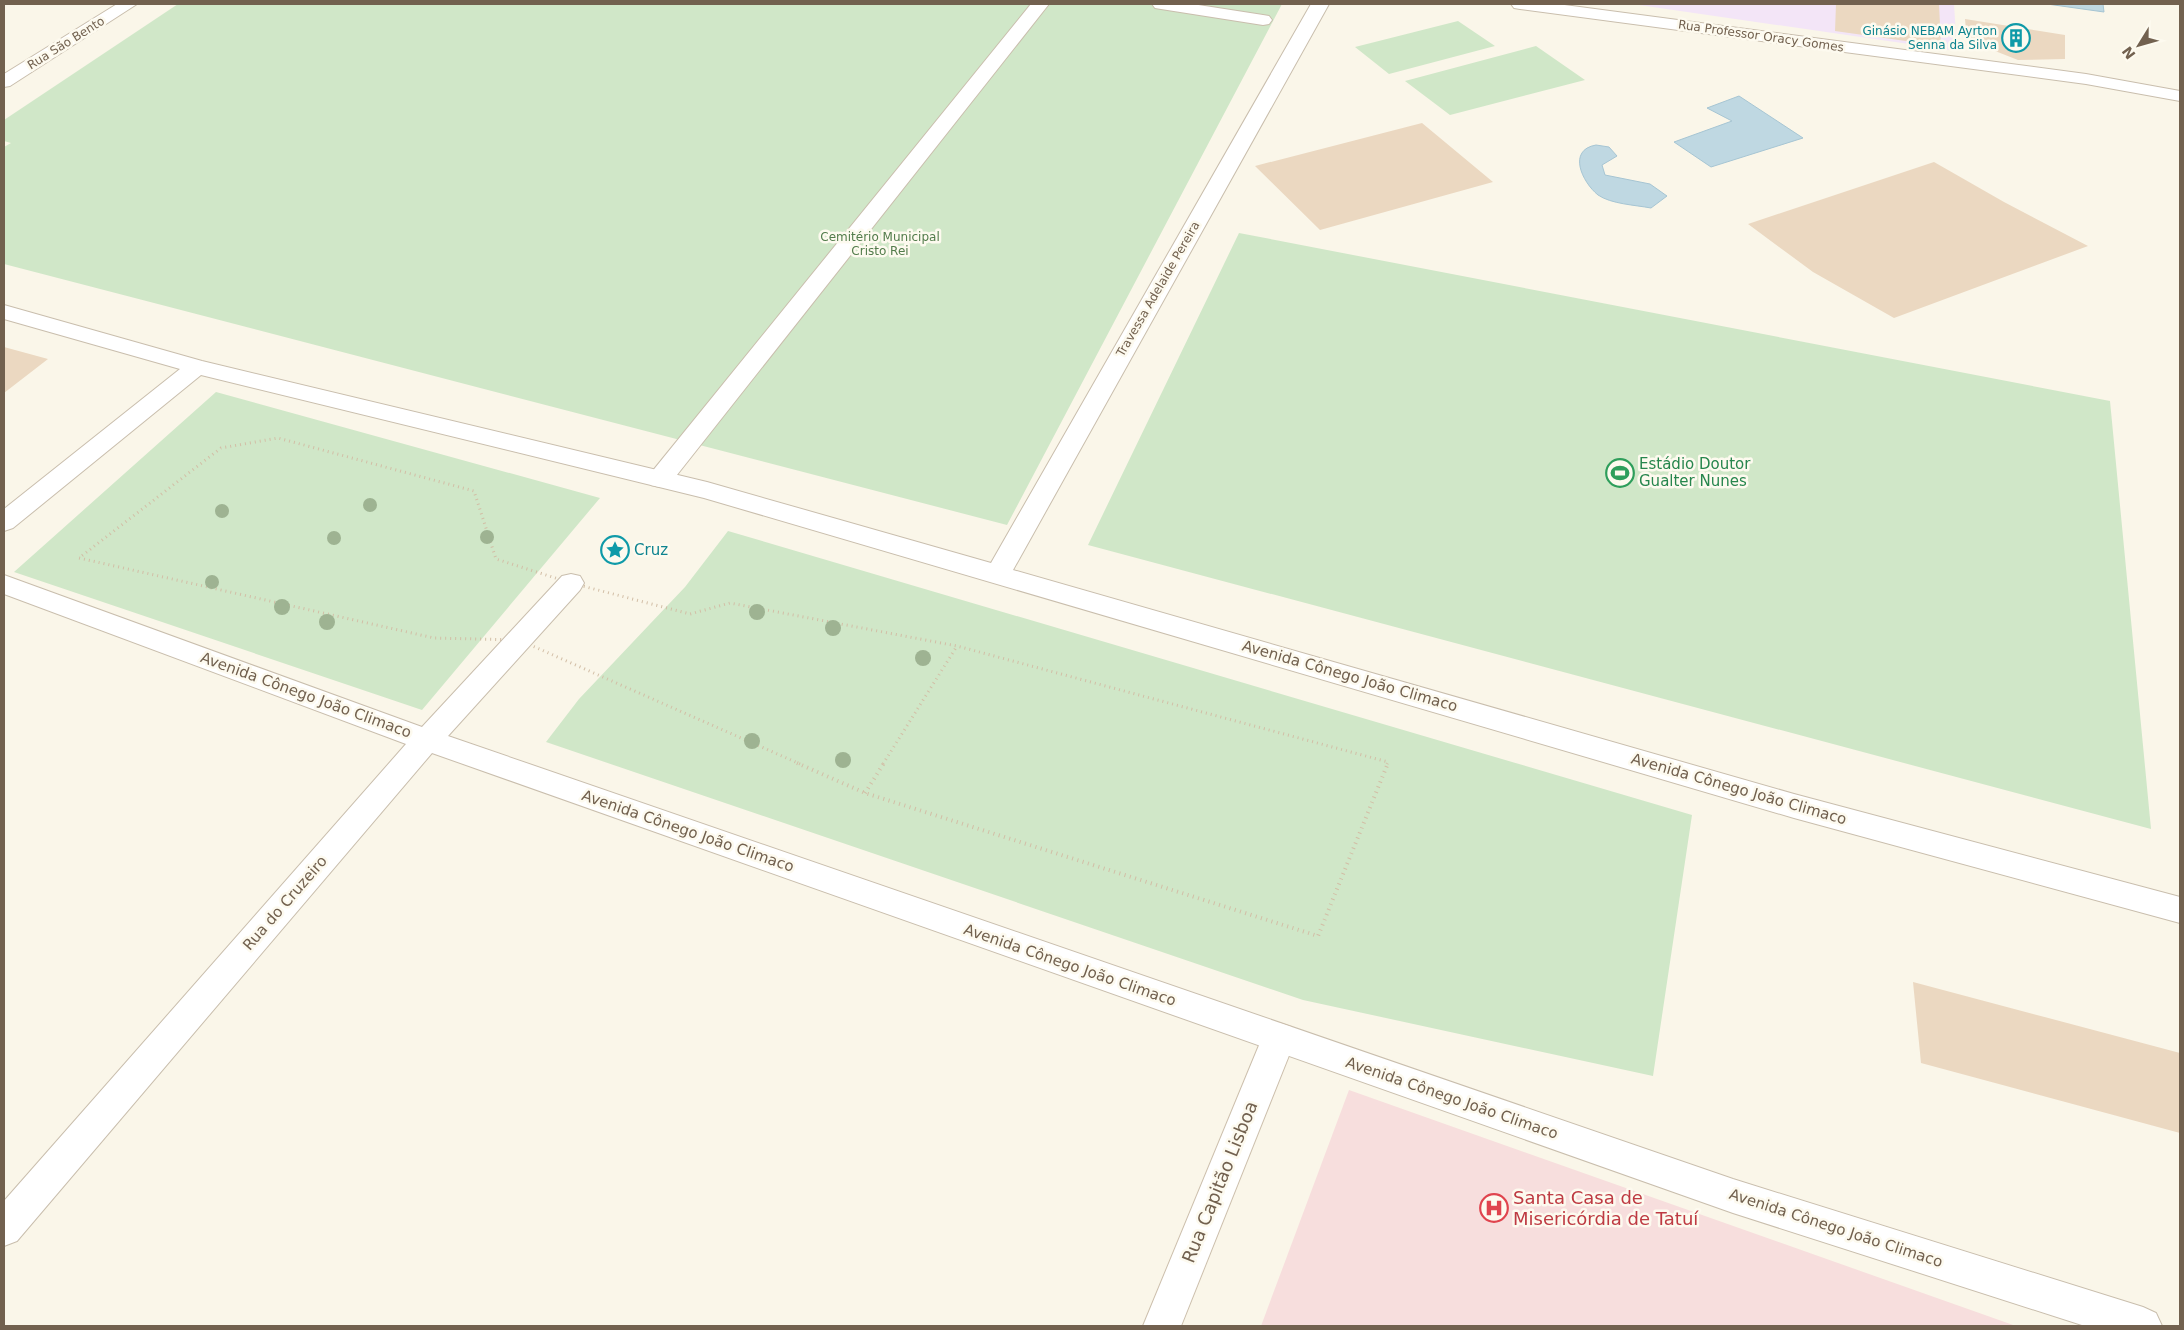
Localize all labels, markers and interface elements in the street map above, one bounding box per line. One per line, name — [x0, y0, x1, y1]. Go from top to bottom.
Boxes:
street label: Rua São Bento — [25, 14, 107, 72]
street label: Rua Professor Oracy Gomes — [1677, 17, 1845, 55]
north arrow — [2114, 20, 2164, 70]
building icon: Ginásio NEBAM Ayrton Senna da Silva — [2001, 23, 2031, 53]
place label: Ginásio NEBAM Ayrton Senna da Silva — [1862, 24, 1997, 52]
text: N — [2119, 43, 2139, 62]
street label: Travessa Adelaide Pereira — [1113, 219, 1202, 360]
park label: Cemitério Municipal Cristo Rei — [820, 230, 940, 258]
place label: Estádio Doutor Gualter Nunes — [1639, 455, 1751, 490]
sports icon: Estádio Doutor Gualter Nunes — [1605, 458, 1635, 488]
place icon: Cruz — [600, 535, 630, 565]
place label: Cruz — [634, 541, 668, 559]
street label: Avenida Cônego João Climaco — [1240, 637, 1460, 715]
street label: Avenida Cônego João Climaco — [198, 648, 414, 742]
street label: Avenida Cônego João Climaco — [1629, 750, 1849, 828]
street label: Avenida Cônego João Climaco — [580, 786, 796, 876]
street label: Rua do Cruzeiro — [239, 852, 331, 954]
street label: Avenida Cônego João Climaco — [962, 920, 1178, 1010]
street label: Avenida Cônego João Climaco — [1344, 1053, 1560, 1143]
street label: Rua Capitão Lisboa — [1177, 1098, 1262, 1266]
street label: Avenida Cônego João Climaco — [1727, 1185, 1945, 1271]
place label: Santa Casa de Misericórdia de Tatuí — [1513, 1187, 1699, 1229]
hospital icon: Santa Casa de Misericórdia de Tatuí — [1479, 1193, 1509, 1223]

